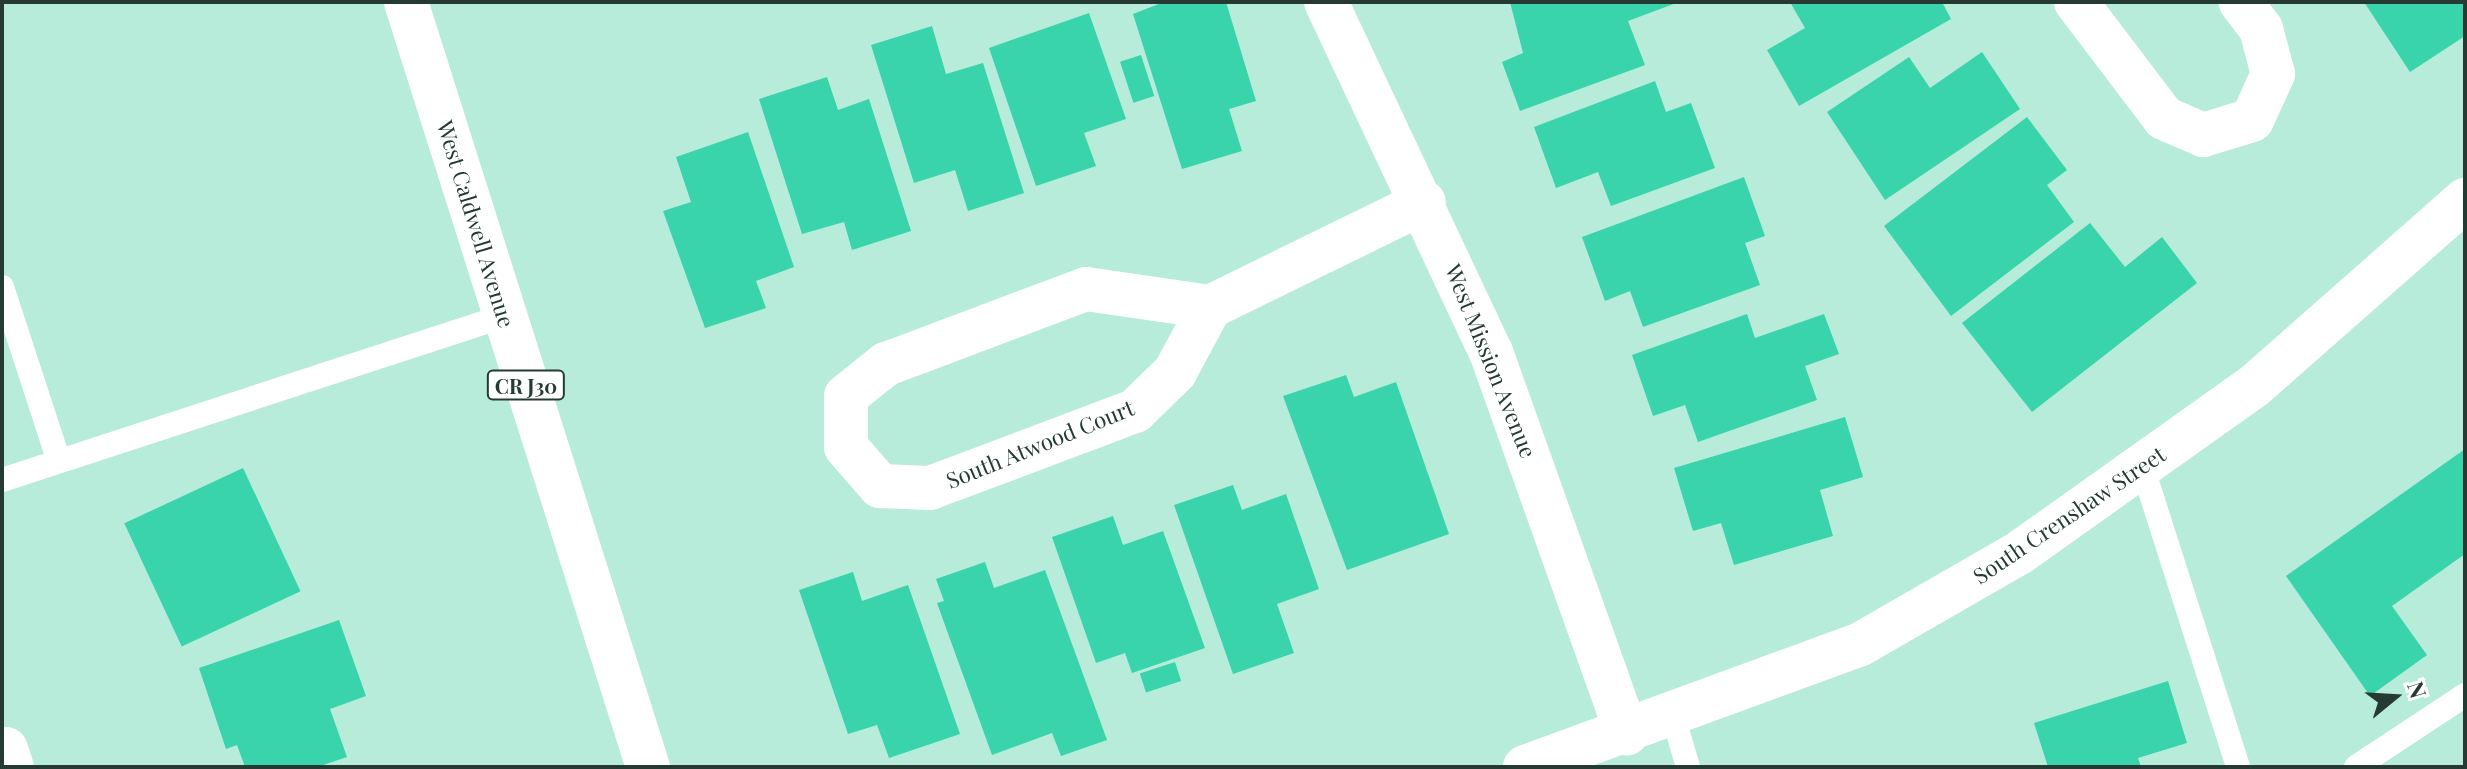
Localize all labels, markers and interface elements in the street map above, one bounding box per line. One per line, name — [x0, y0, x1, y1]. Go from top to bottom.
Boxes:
street label: West Caldwell Avenue — [432, 117, 520, 331]
street label: West Mission Avenue — [1440, 260, 1542, 462]
road number: CR J30 — [486, 369, 566, 401]
street label: South Atwood Court — [942, 394, 1138, 494]
street label: South Crenshaw Street — [1968, 441, 2170, 589]
north arrow — [2355, 657, 2435, 737]
text: N — [2401, 677, 2435, 702]

